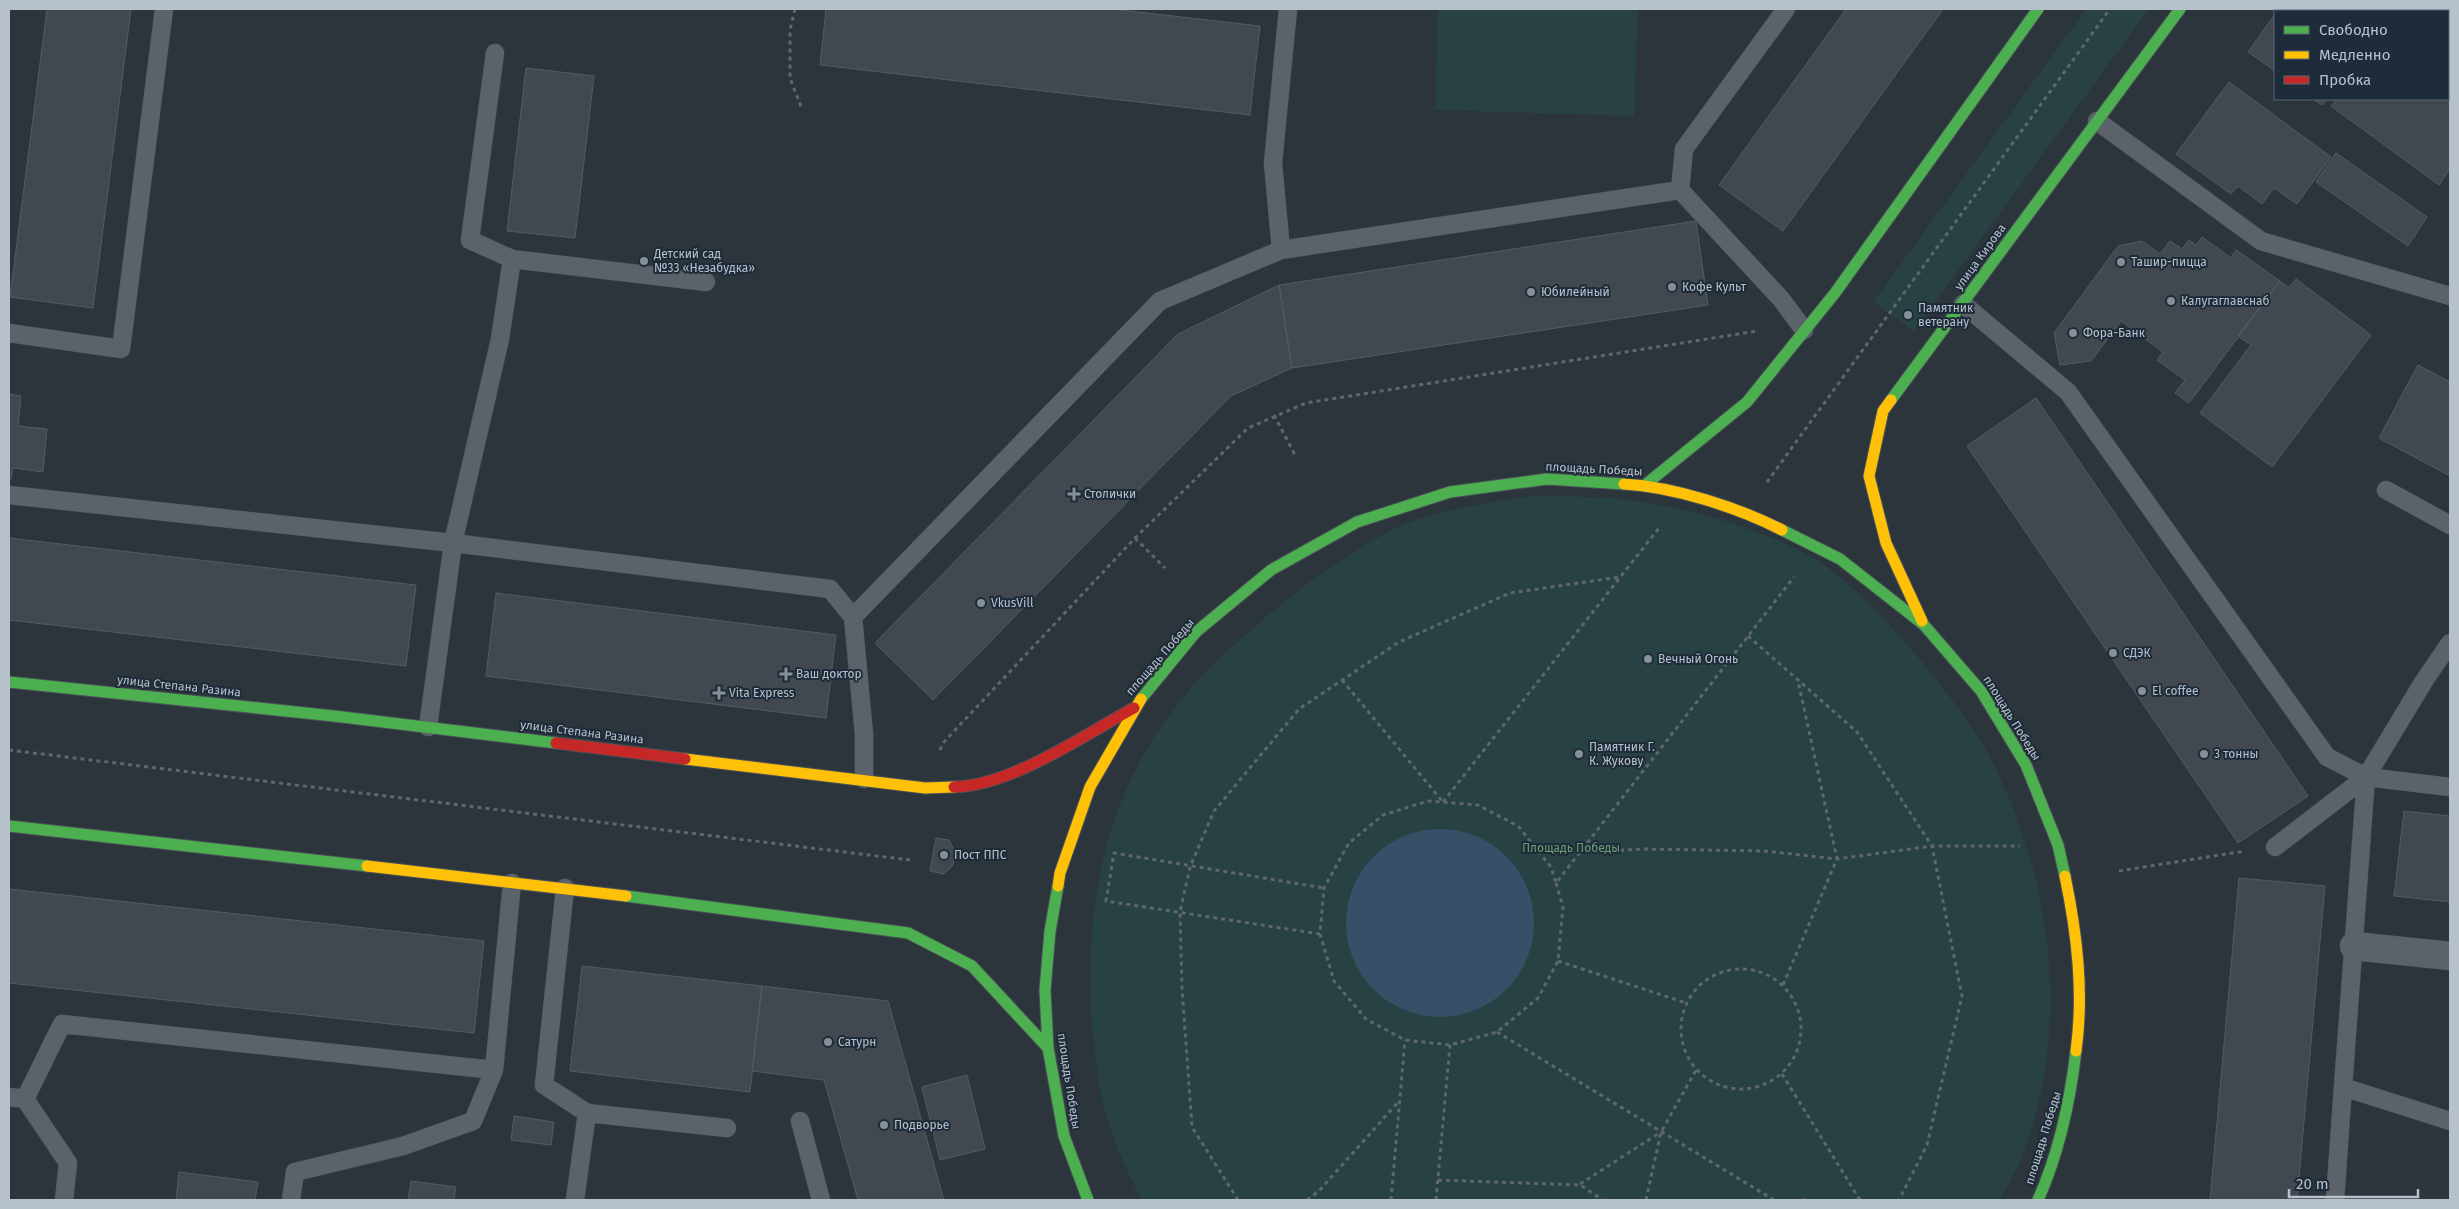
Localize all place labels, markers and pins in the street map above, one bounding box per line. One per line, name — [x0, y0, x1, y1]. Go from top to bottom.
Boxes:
place label: Детский сад №33 «Незабудка» — [653, 247, 755, 275]
marker: Детский сад №33 «Незабудка» — [638, 255, 650, 267]
place label: Ташир-пицца — [2131, 255, 2207, 269]
marker: Ташир-пицца — [2115, 256, 2127, 268]
place label: Кофе Культ — [1682, 280, 1747, 294]
marker: Кофе Культ — [1666, 281, 1678, 293]
place label: Юбилейный — [1541, 285, 1610, 299]
marker: Юбилейный — [1525, 286, 1537, 298]
place label: Калугаглавснаб — [2181, 294, 2270, 308]
marker: Калугаглавснаб — [2165, 295, 2177, 307]
place label: Памятник ветерану — [1918, 301, 1974, 329]
marker: Памятник ветерану — [1902, 309, 1914, 321]
place label: Фора-Банк — [2083, 326, 2146, 340]
marker: Фора-Банк — [2067, 327, 2079, 339]
place label: Столички — [1084, 487, 1136, 501]
marker: Столички — [1068, 488, 1080, 500]
place label: VkusVill — [991, 596, 1034, 610]
marker: VkusVill — [975, 597, 987, 609]
place label: СДЭК — [2123, 646, 2151, 660]
marker: СДЭК — [2107, 647, 2119, 659]
place label: Вечный Огонь — [1658, 652, 1738, 666]
marker: Вечный Огонь — [1642, 653, 1654, 665]
place label: Ваш доктор — [796, 667, 862, 681]
marker: Ваш доктор — [780, 668, 792, 680]
place label: El coffee — [2152, 684, 2199, 698]
marker: El coffee — [2136, 685, 2148, 697]
place label: Vita Express — [729, 686, 795, 700]
marker: Vita Express — [713, 687, 725, 699]
place label: Памятник Г. К. Жукову — [1589, 740, 1655, 768]
place label: 3 тонны — [2214, 747, 2258, 761]
marker: Памятник Г. К. Жукову — [1573, 748, 1585, 760]
marker: 3 тонны — [2198, 748, 2210, 760]
place label: Пост ППС — [954, 848, 1007, 862]
marker: Пост ППС — [938, 849, 950, 861]
place label: Сатурн — [838, 1035, 876, 1049]
marker: Сатурн — [822, 1036, 834, 1048]
place label: Подворье — [894, 1118, 949, 1132]
marker: Подворье — [878, 1119, 890, 1131]

